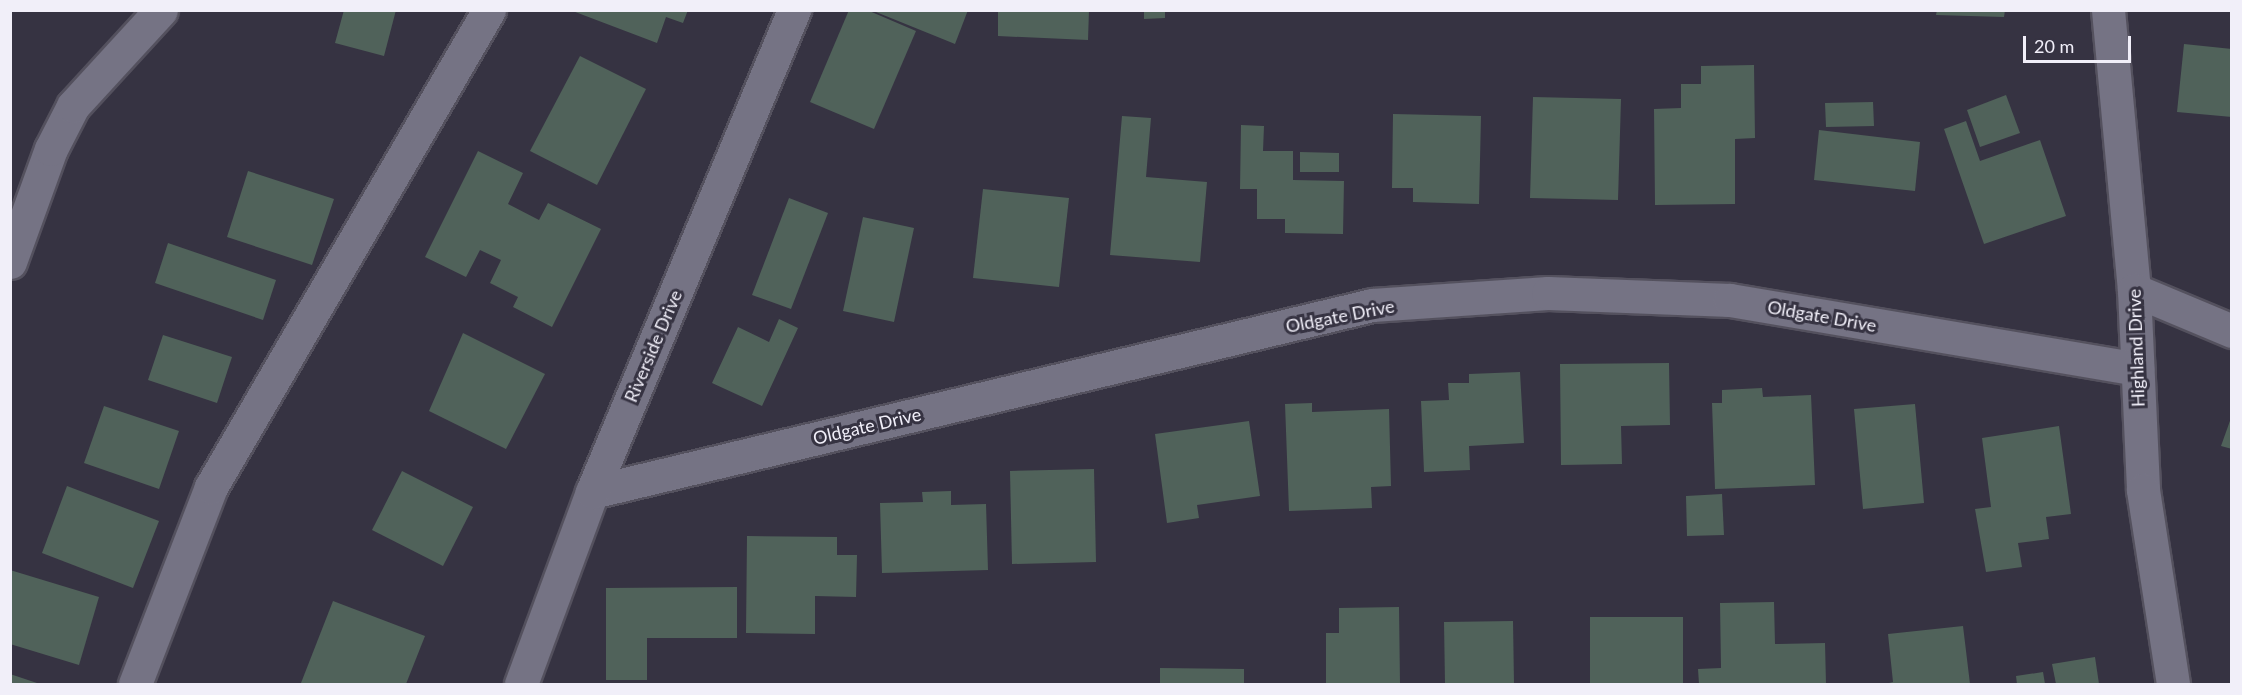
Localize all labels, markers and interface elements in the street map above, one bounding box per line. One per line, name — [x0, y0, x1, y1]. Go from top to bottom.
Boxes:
scale bar — [2026, 24, 2134, 62]
text: 20 m — [2034, 35, 2074, 57]
street label: Riverside Drive — [620, 287, 686, 405]
street label: Highland Drive — [2123, 289, 2149, 407]
street label: Oldgate Drive — [1284, 295, 1396, 337]
street label: Oldgate Drive — [1766, 296, 1878, 336]
street label: Oldgate Drive — [811, 403, 923, 449]

